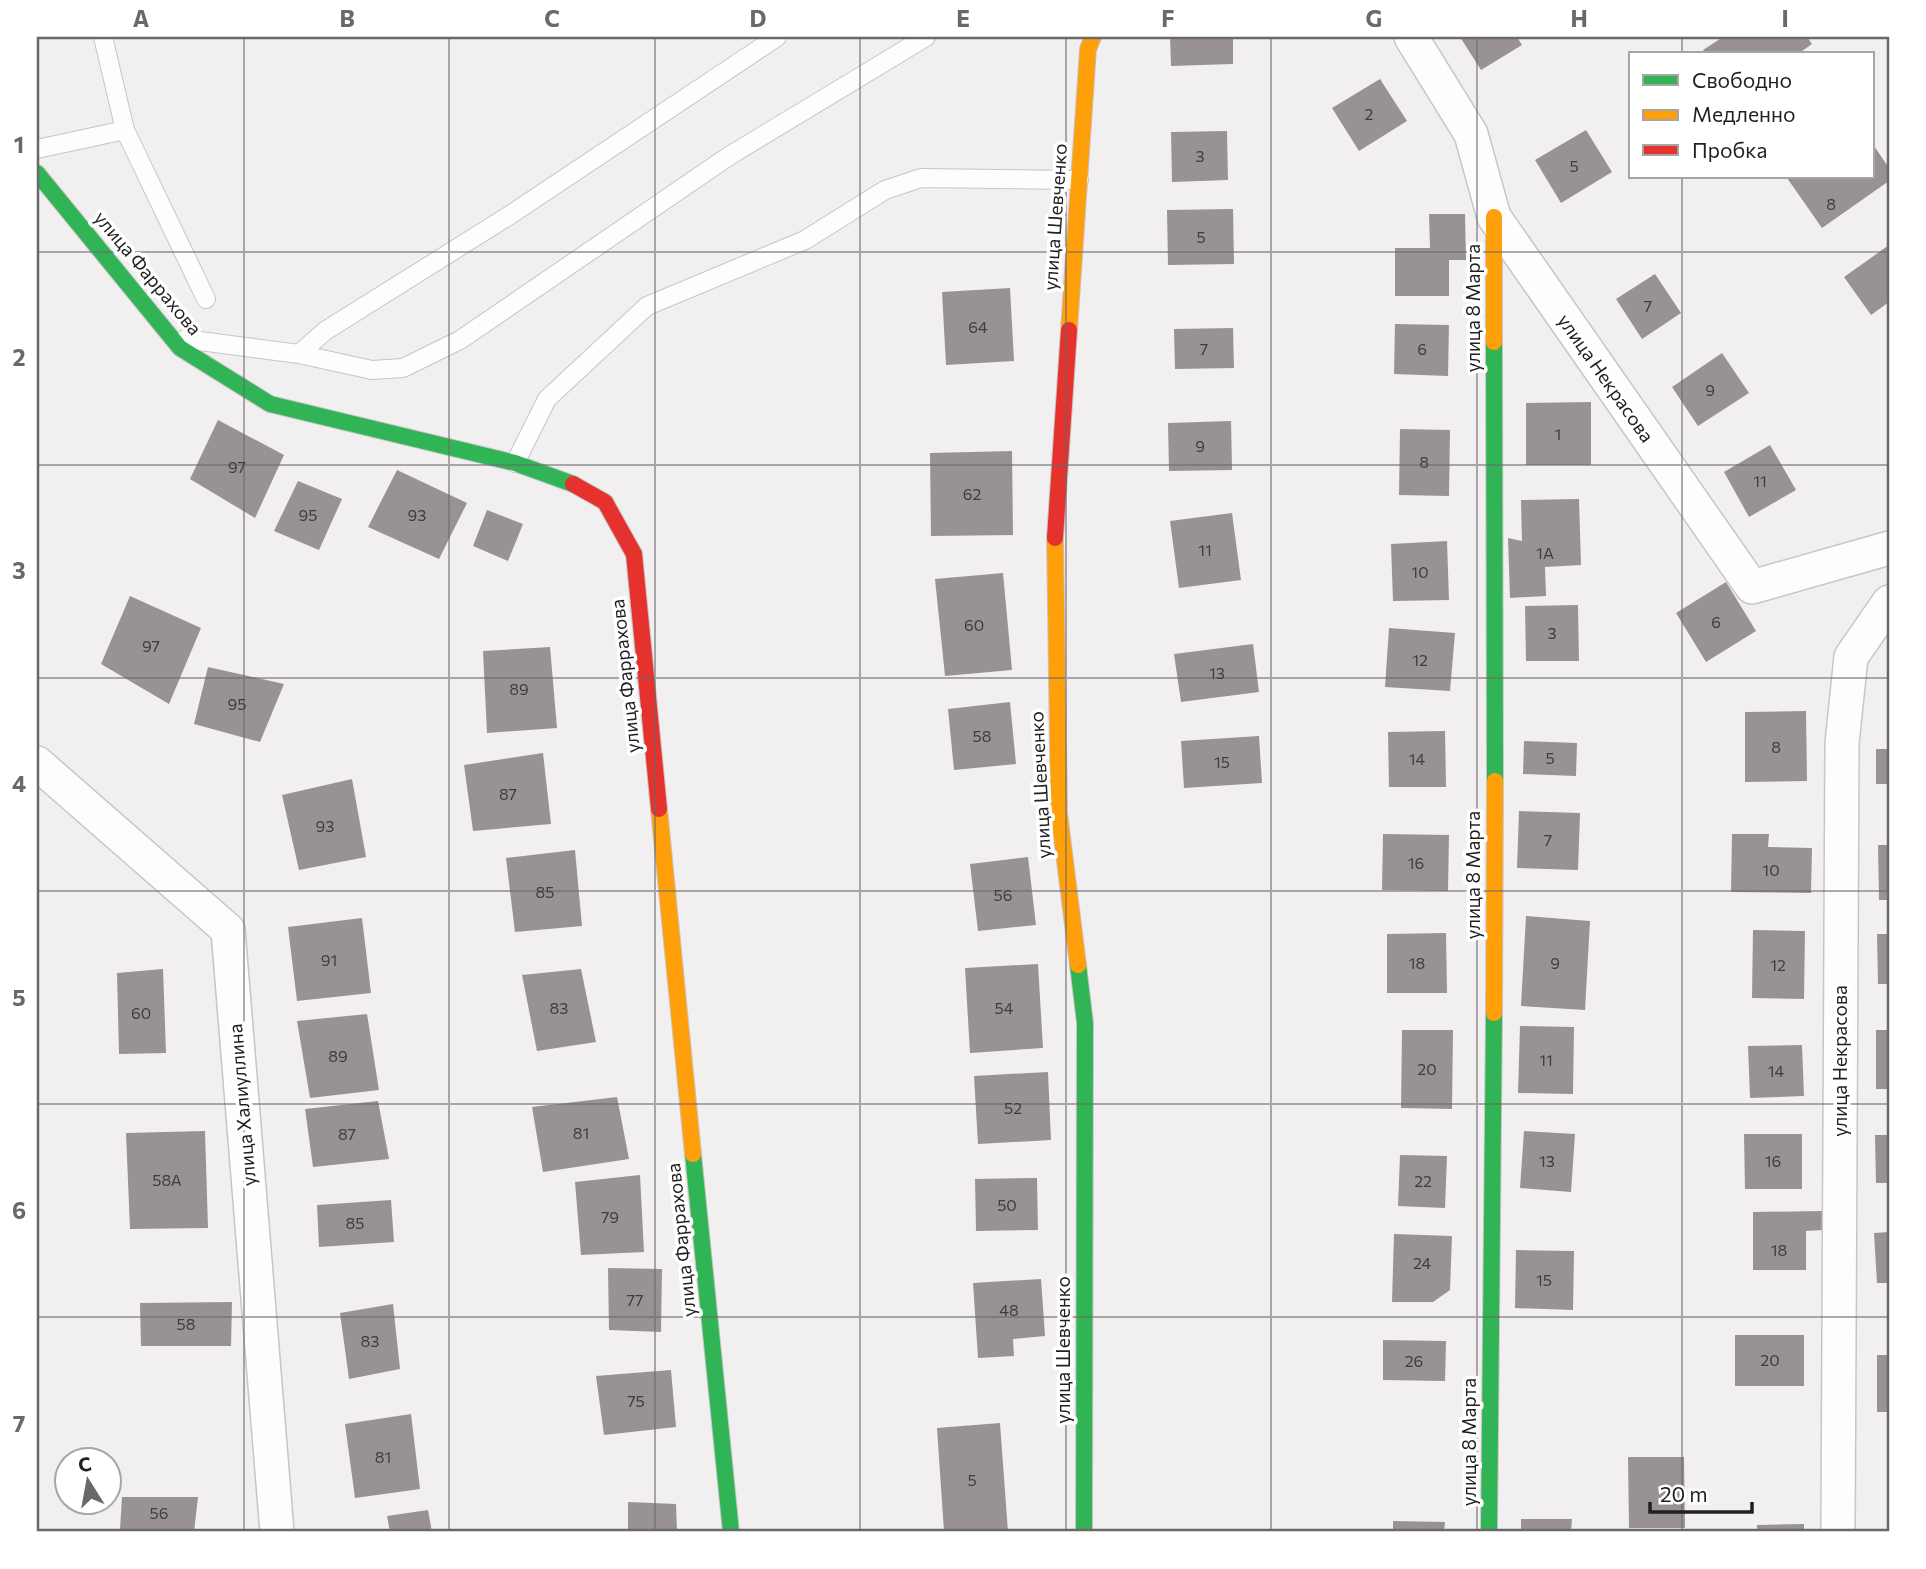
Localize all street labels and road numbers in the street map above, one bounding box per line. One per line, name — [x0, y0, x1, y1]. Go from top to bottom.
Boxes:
street label: улица Шевченко — [1038, 143, 1071, 291]
street label: улица Фаррахова — [90, 206, 207, 339]
street label: улица 8 Марта — [1461, 244, 1484, 372]
street label: улица Некрасова — [1553, 309, 1659, 446]
street label: улица Фаррахова — [605, 598, 644, 754]
street label: улица Шевченко — [1024, 711, 1055, 859]
street label: улица 8 Марта — [1461, 811, 1484, 939]
street label: улица Некрасова — [1828, 985, 1851, 1137]
street label: улица Халиуллина — [223, 1023, 260, 1187]
street label: улица Фаррахова — [661, 1162, 700, 1318]
street label: улица Шевченко — [1051, 1276, 1074, 1424]
street label: улица 8 Марта — [1457, 1378, 1480, 1506]

